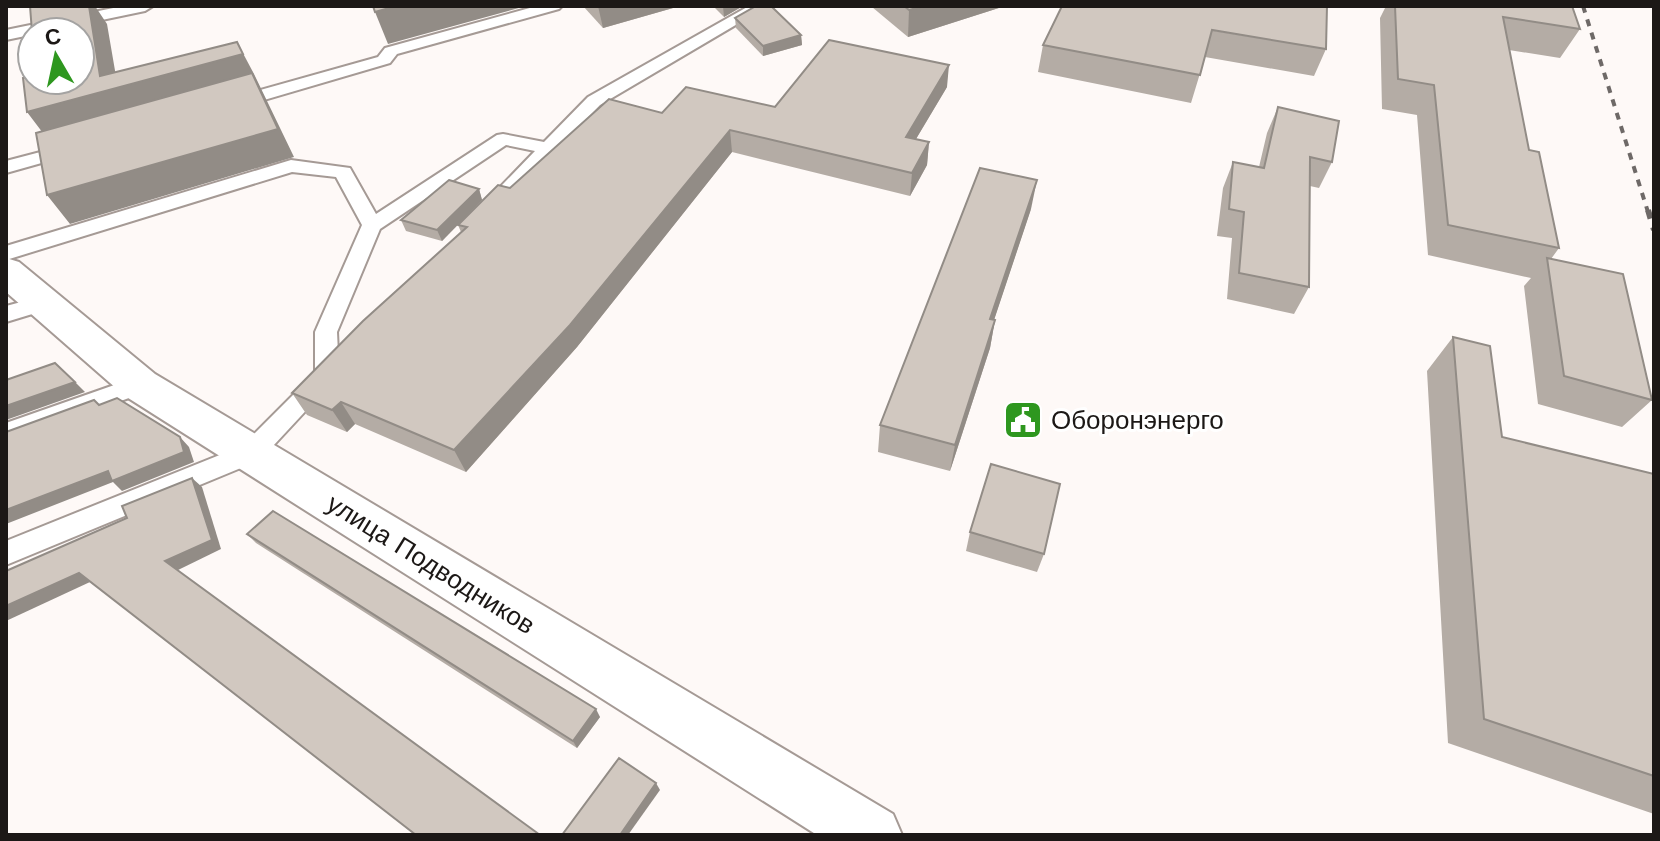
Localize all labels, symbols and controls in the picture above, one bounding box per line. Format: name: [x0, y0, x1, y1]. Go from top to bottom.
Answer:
north arrow: [16, 16, 96, 96]
text: С: [43, 23, 63, 50]
public building icon: Оборонэнерго: [1002, 399, 1044, 441]
place label: Оборонэнерго: [1051, 405, 1224, 435]
street label: улица Подводников: [321, 488, 541, 640]

